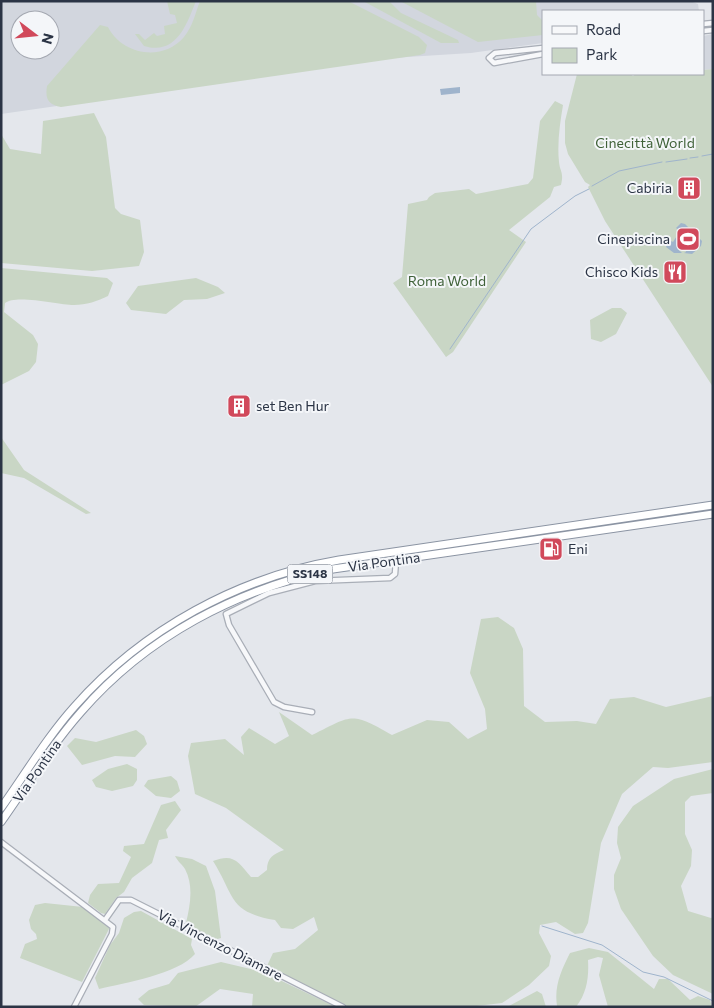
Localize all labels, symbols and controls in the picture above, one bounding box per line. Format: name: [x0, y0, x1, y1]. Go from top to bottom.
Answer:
north arrow: [10, 10, 60, 60]
legend: [542, 10, 704, 75]
text: Road: [586, 20, 621, 38]
text: N: [38, 31, 58, 46]
text: Park: [586, 45, 617, 63]
park label: Cinecittà World: [595, 134, 695, 151]
building icon: Cabiria: [676, 175, 702, 201]
place label: Cabiria: [627, 179, 672, 196]
sports icon: Cinepiscina: [675, 226, 701, 252]
place label: Cinepiscina: [597, 230, 670, 247]
restaurant icon: Chisco Kids: [662, 259, 688, 285]
place label: Chisco Kids: [585, 263, 658, 280]
park label: Roma World: [408, 272, 486, 289]
building icon: set Ben Hur: [226, 393, 252, 419]
place label: set Ben Hur: [256, 397, 330, 414]
fuel station icon: Eni: [538, 536, 564, 562]
place label: Eni: [568, 540, 588, 557]
street label: Via Pontina: [347, 548, 421, 575]
road number: SS148: [288, 564, 332, 584]
street label: Via Pontina: [9, 736, 64, 805]
street label: Via Vincenzo Diamare: [155, 906, 286, 984]

